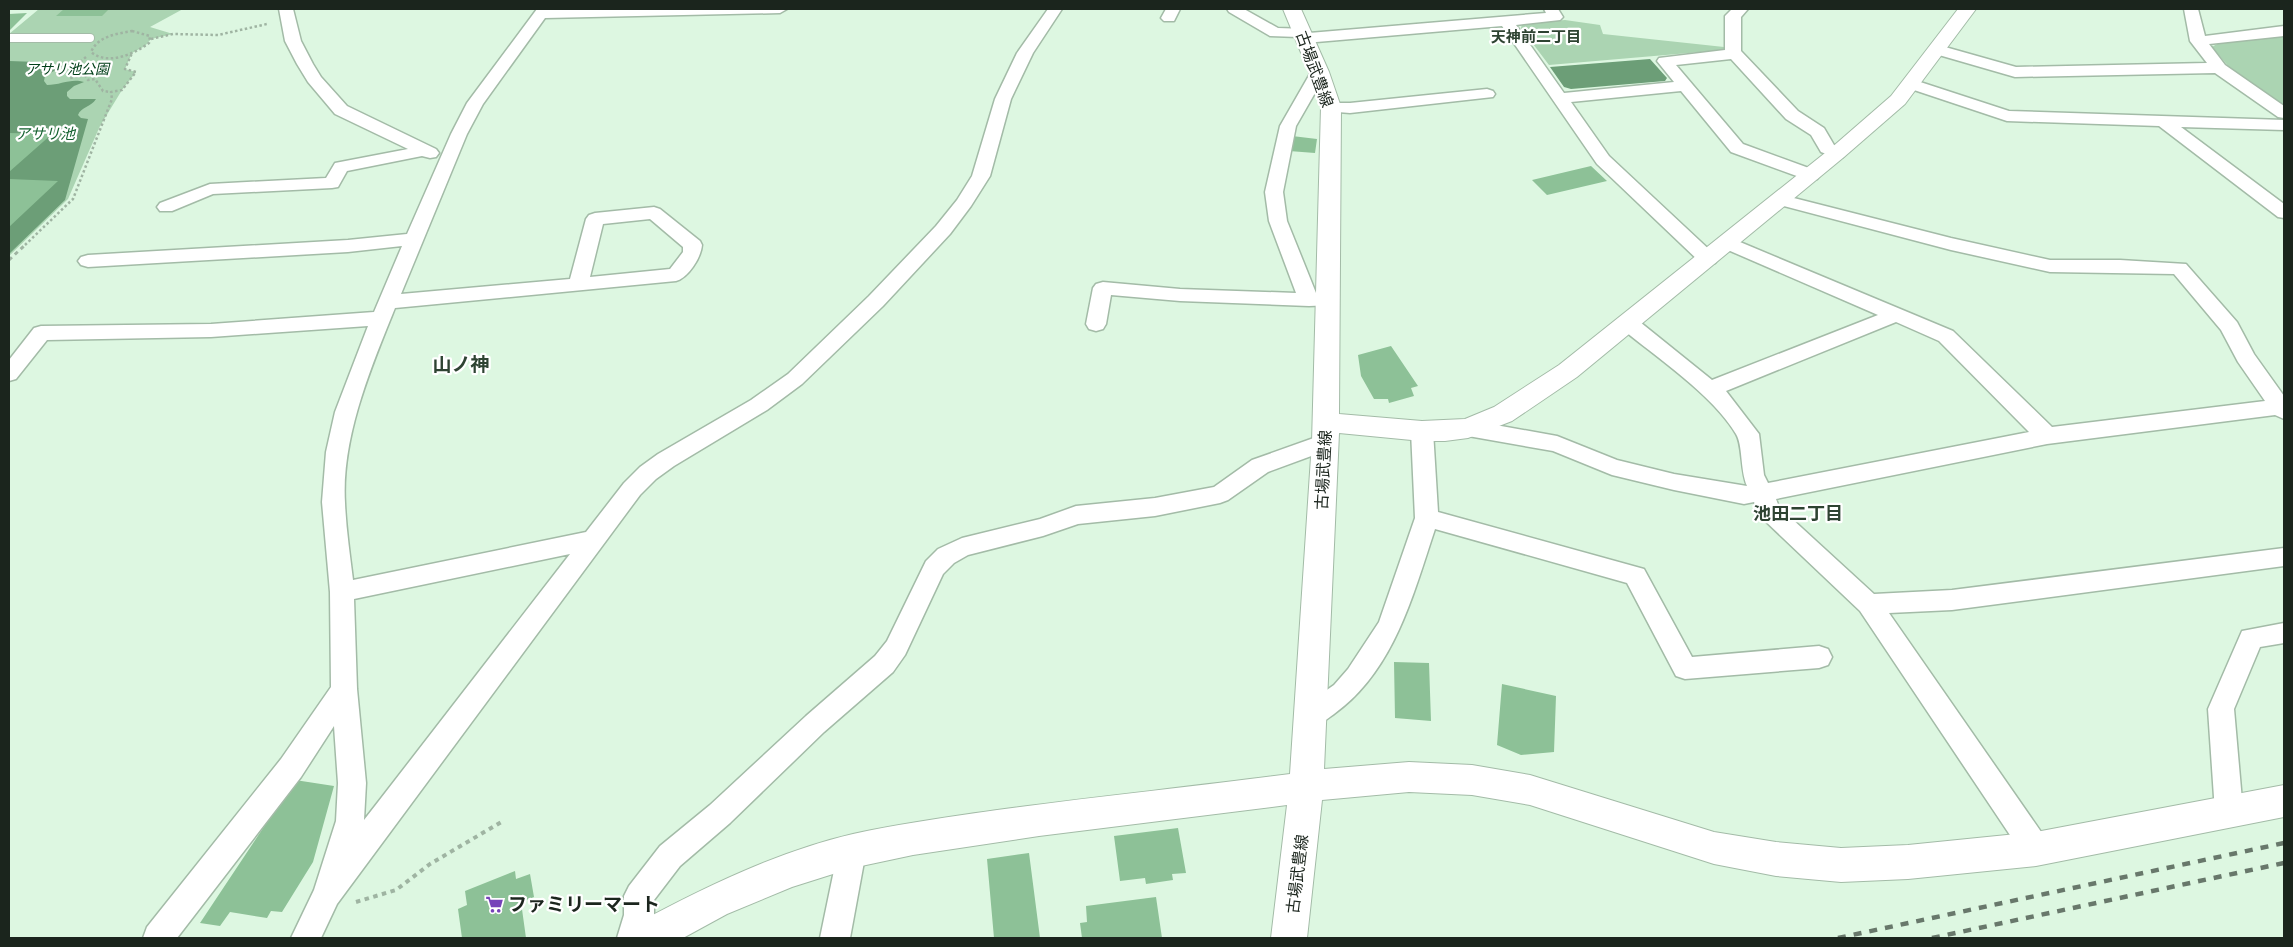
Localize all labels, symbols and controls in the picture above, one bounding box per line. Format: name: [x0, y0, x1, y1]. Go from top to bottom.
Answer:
district label: 天神前二丁目: [1491, 26, 1581, 46]
street label: 古場武豊線: [1291, 28, 1339, 110]
park label: アサリ池公園: [25, 59, 111, 78]
water label: アサリ池: [15, 123, 77, 143]
district label: 山ノ神: [432, 351, 490, 376]
street label: 古場武豊線: [1310, 429, 1336, 511]
district label: 池田二丁目: [1753, 501, 1843, 525]
street label: 古場武豊線: [1281, 833, 1313, 915]
place label: ファミリーマート: [508, 891, 660, 916]
supermarket icon: ファミリーマート: [484, 894, 504, 914]

